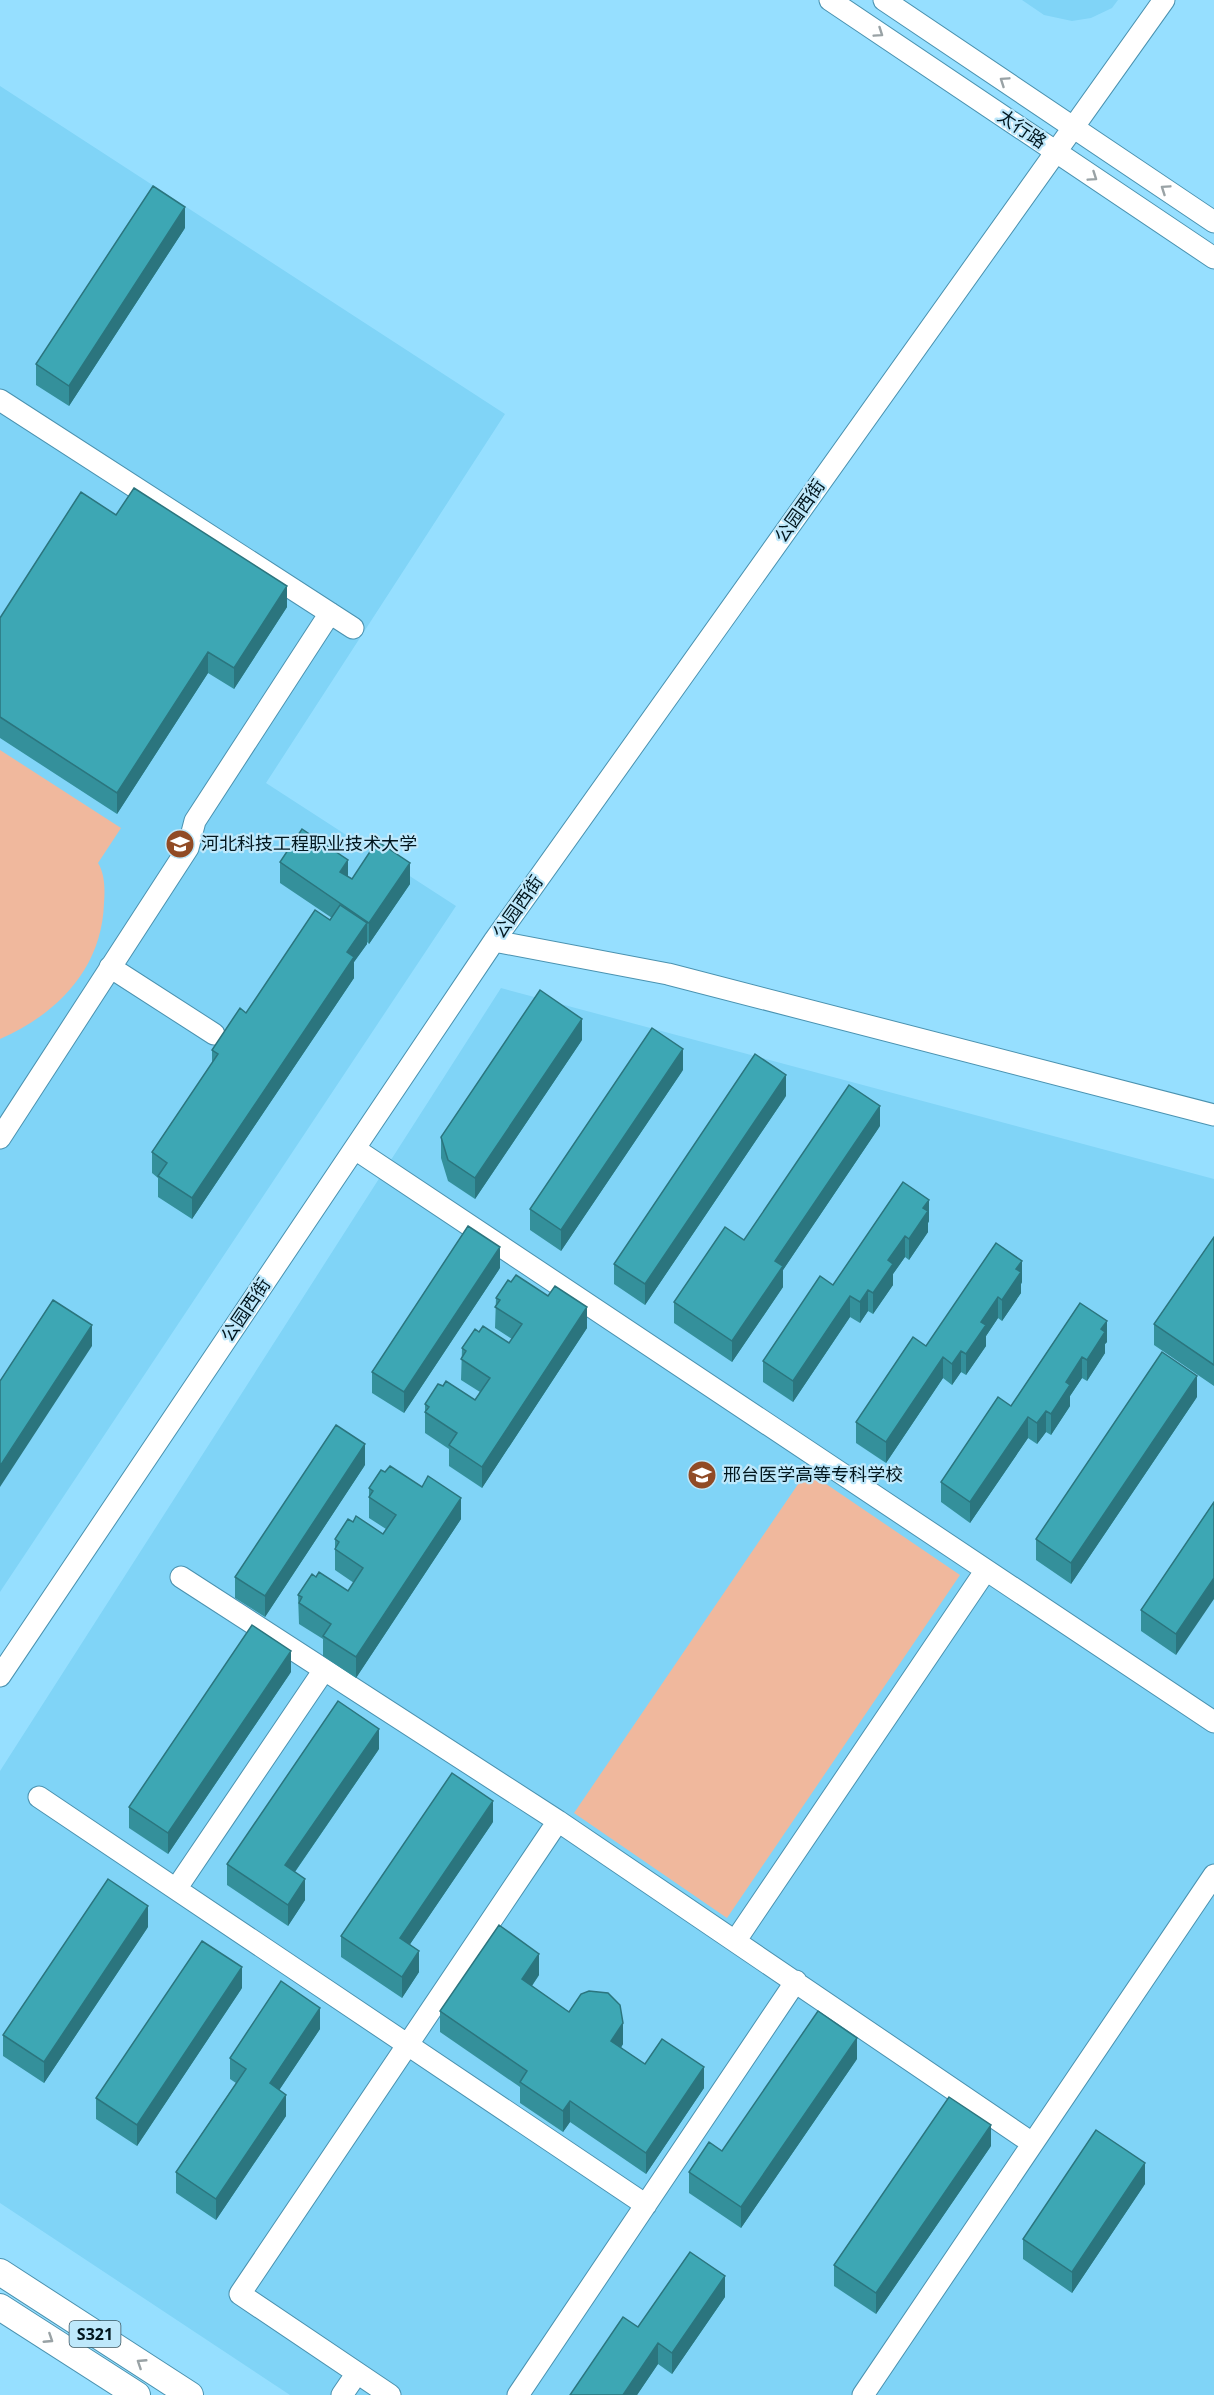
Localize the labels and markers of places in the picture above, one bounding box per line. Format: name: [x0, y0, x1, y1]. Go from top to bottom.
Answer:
school or university icon: 河北科技工程职业技术大学: [164, 828, 196, 860]
place label: 河北科技工程职业技术大学: [201, 831, 417, 855]
school or university icon: 邢台医学高等专科学校: [686, 1459, 718, 1491]
place label: 邢台医学高等专科学校: [723, 1462, 903, 1486]

